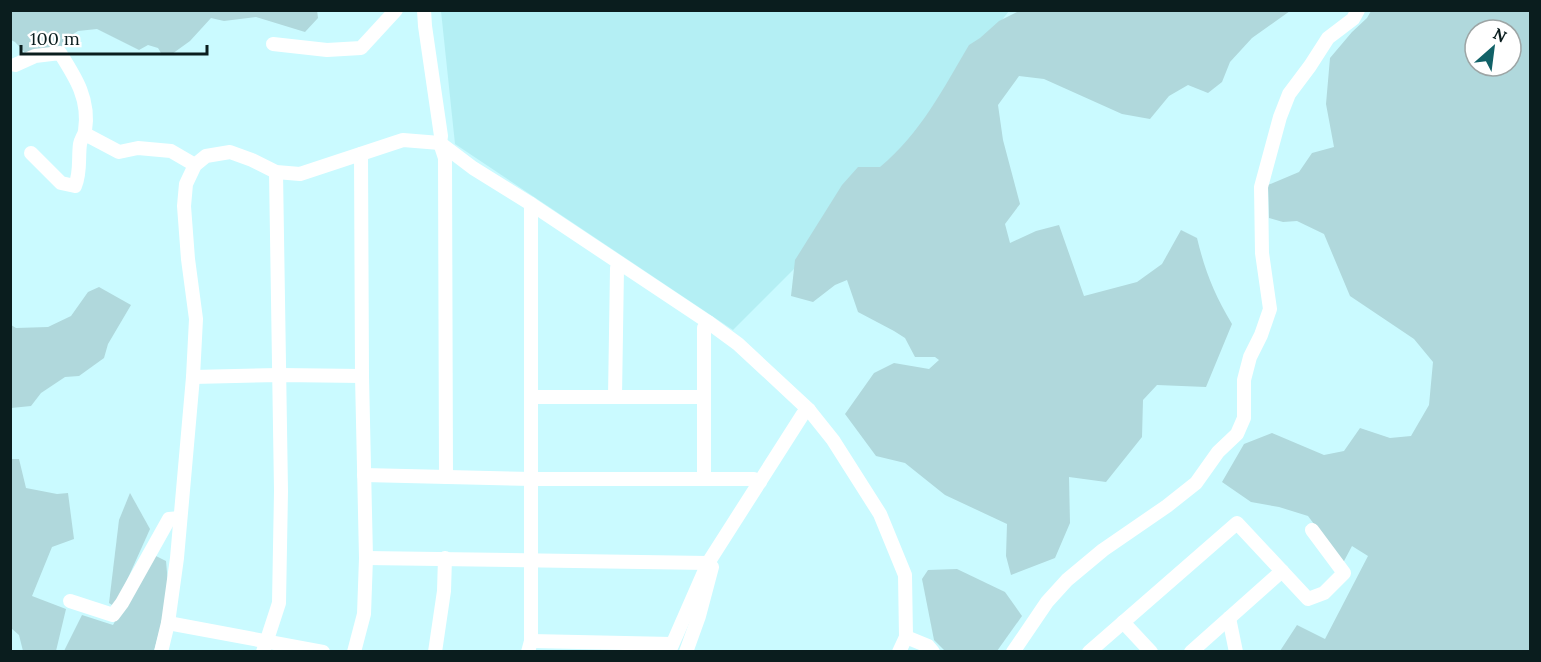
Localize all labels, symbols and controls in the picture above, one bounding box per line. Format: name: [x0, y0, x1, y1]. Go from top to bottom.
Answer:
scale bar: [21, 18, 207, 56]
north arrow: [1463, 18, 1523, 78]
text: N: [1490, 23, 1510, 46]
text: 100 m: [30, 27, 80, 50]

